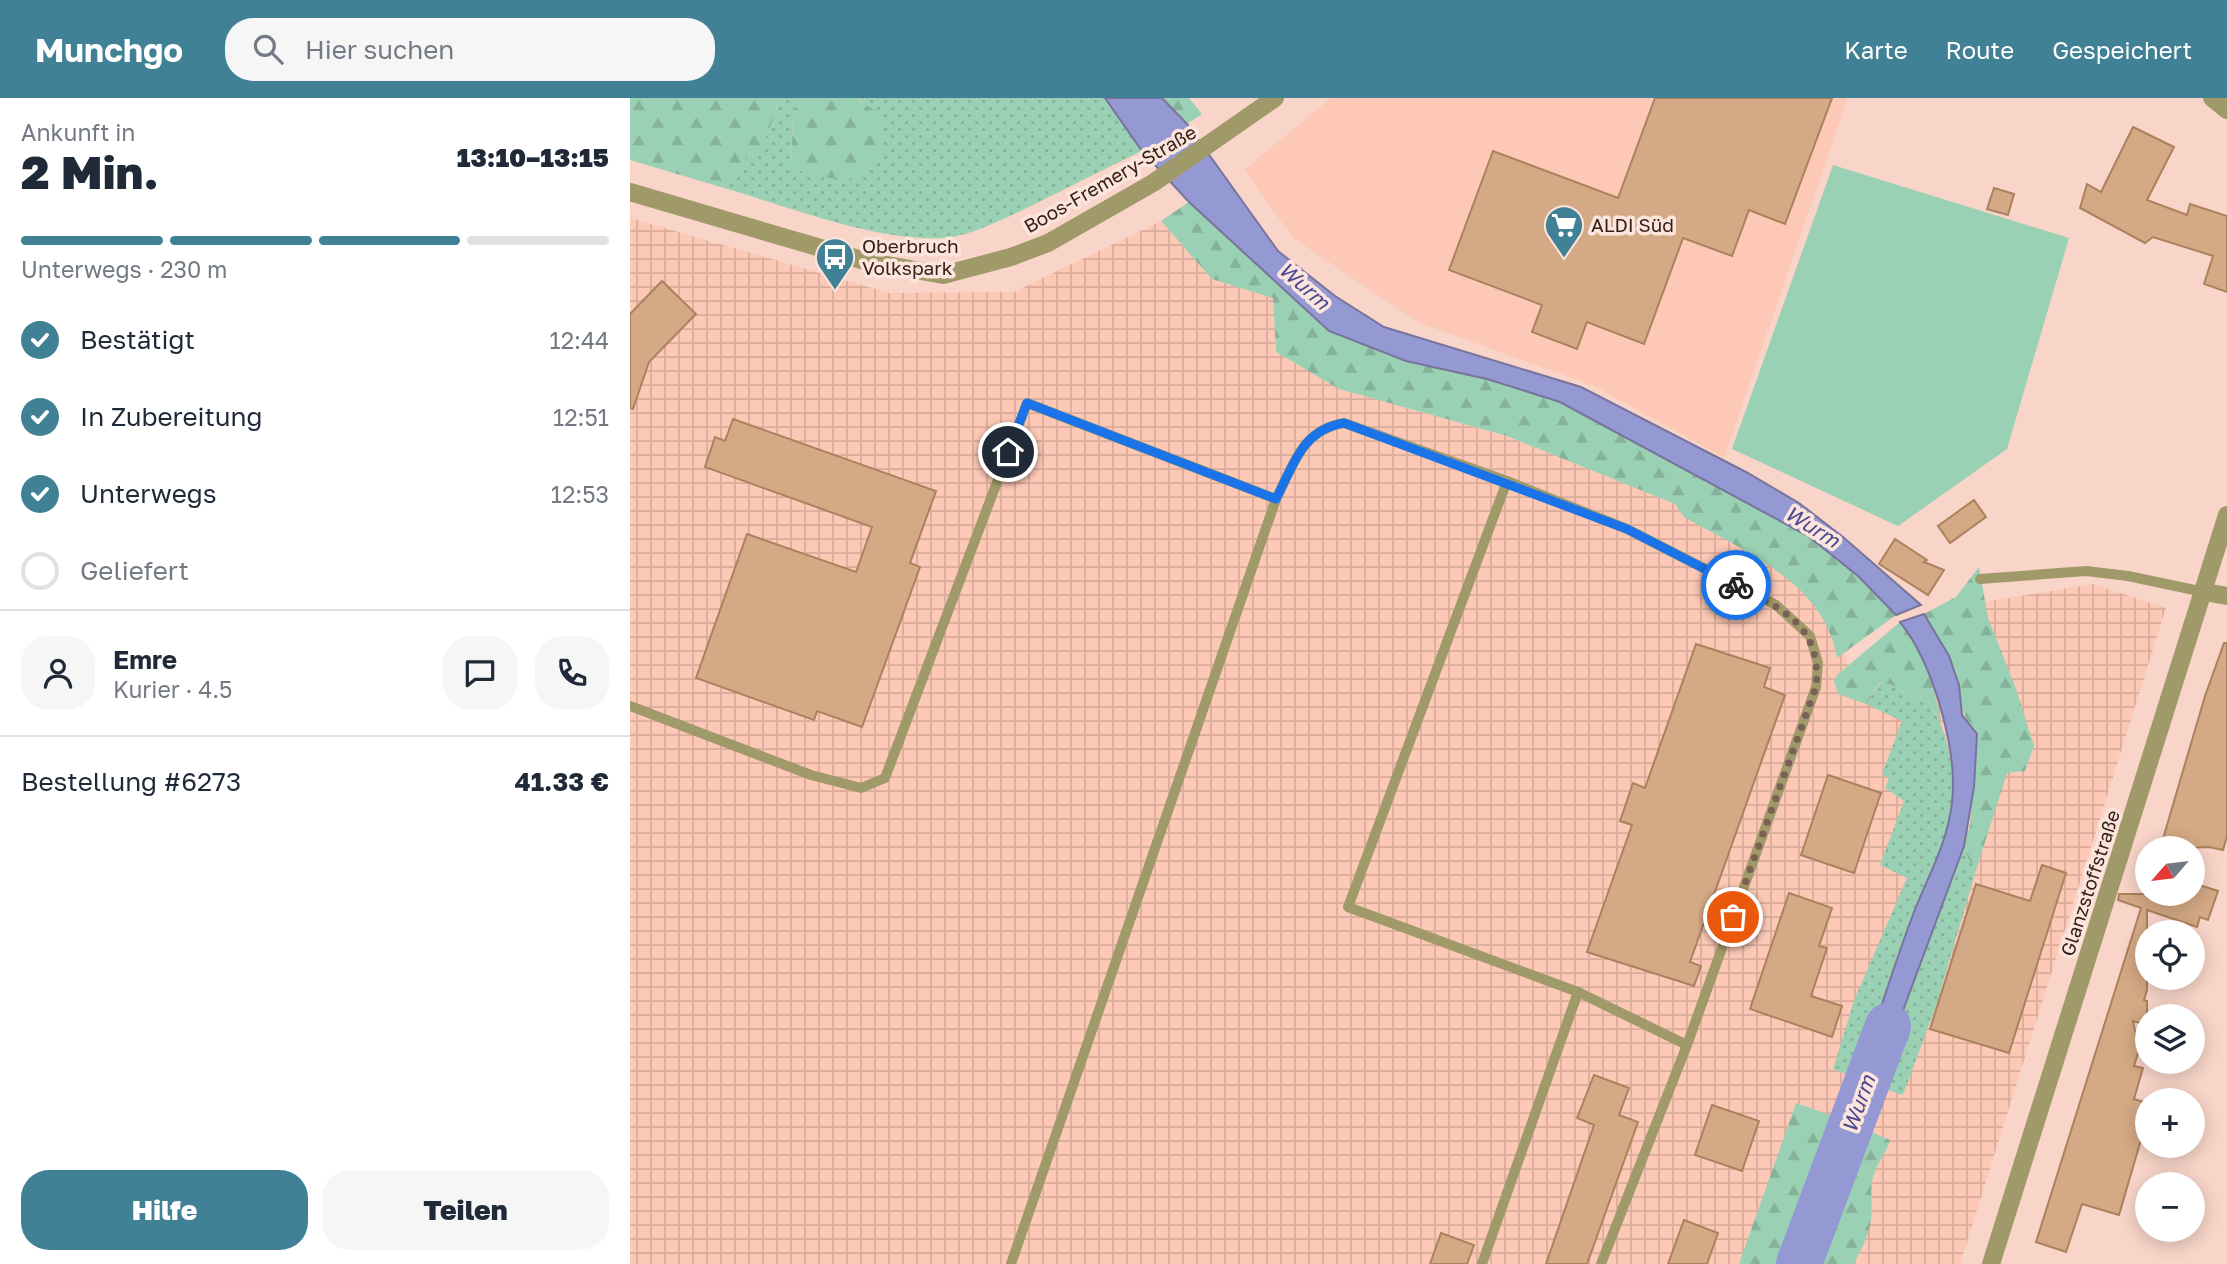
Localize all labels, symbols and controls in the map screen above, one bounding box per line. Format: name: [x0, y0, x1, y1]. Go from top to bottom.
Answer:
search box: [225, 18, 715, 81]
text: Munchgo: [35, 30, 183, 69]
icon: search: [249, 30, 287, 68]
text: Hier suchen: [305, 34, 454, 65]
text: Karte: [1844, 35, 1908, 64]
text: Route: [1946, 35, 2014, 64]
text: Gespeichert: [2052, 35, 2192, 64]
text: Ankunft in: [21, 118, 136, 146]
street label: Boos-Fremery-Straße: [1020, 120, 1200, 237]
text: 13:10–13:15: [457, 142, 609, 173]
text: 2 Min.: [21, 144, 159, 199]
supermarket icon: ALDI Süd: [1543, 204, 1585, 259]
place label: ALDI Süd: [1591, 213, 1674, 236]
place label: Oberbruch Volkspark: [862, 234, 959, 279]
bus stop icon: Oberbruch Volkspark: [814, 236, 856, 291]
text: Unterwegs · 230 m: [21, 255, 227, 283]
water label: Wurm: [1274, 256, 1336, 316]
icon: check: [21, 321, 59, 359]
text: Bestätigt: [80, 324, 195, 355]
text: 12:44: [550, 326, 609, 354]
icon: check: [21, 398, 59, 436]
text: In Zubereitung: [80, 401, 263, 432]
text: 12:51: [553, 403, 609, 431]
pin: [978, 422, 1038, 482]
icon: home: [989, 433, 1027, 471]
icon: check: [21, 475, 59, 513]
text: Unterwegs: [80, 478, 217, 509]
text: 12:53: [551, 480, 609, 508]
water label: Wurm: [1781, 499, 1846, 554]
courier: [1701, 550, 1771, 620]
text: Geliefert: [80, 555, 189, 586]
icon: bike: [1717, 566, 1755, 604]
button: person: [21, 636, 95, 710]
button: chat: [443, 636, 517, 710]
button: phone: [535, 636, 609, 710]
text: Emre: [113, 644, 177, 675]
text: Kurier · 4.5: [113, 675, 232, 703]
text: Bestellung #6273: [21, 766, 241, 797]
text: 41.33 €: [514, 766, 609, 797]
street label: Glanzstoffstraße: [2055, 807, 2124, 959]
north arrow: [2135, 836, 2205, 906]
map controls: [2135, 836, 2205, 1242]
pin: [1703, 887, 1763, 947]
icon: bag: [1714, 898, 1752, 936]
button: locate: [2135, 920, 2205, 990]
button: layers: [2135, 1004, 2205, 1074]
water label: Wurm: [1836, 1070, 1881, 1136]
button: +: [2135, 1088, 2205, 1158]
button: Hilfe: [21, 1170, 308, 1250]
button: Teilen: [322, 1170, 609, 1250]
button: −: [2135, 1172, 2205, 1242]

